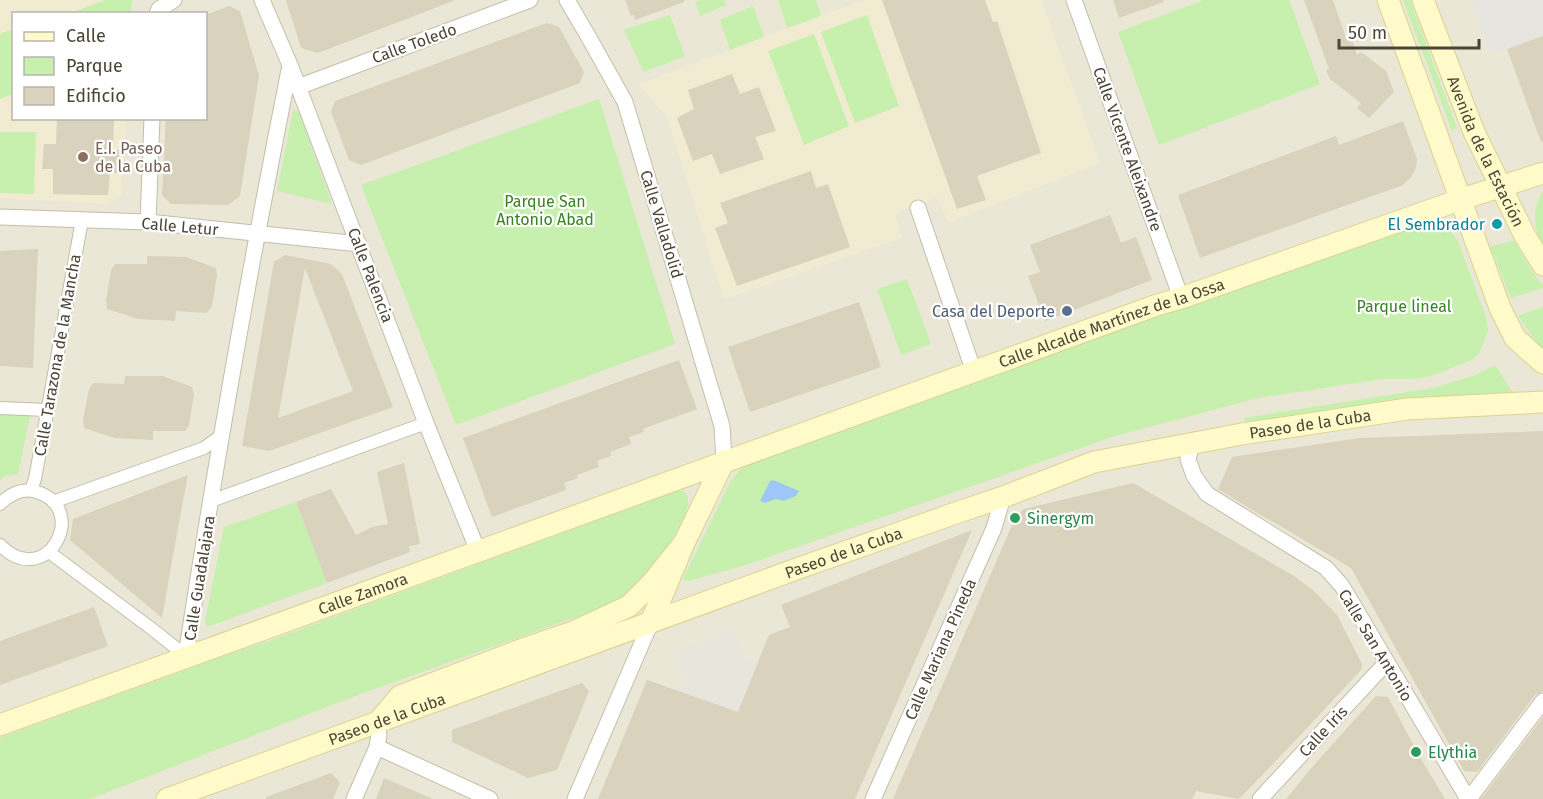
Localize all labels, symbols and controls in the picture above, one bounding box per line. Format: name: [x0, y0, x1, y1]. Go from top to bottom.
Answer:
legend: [12, 12, 207, 120]
scale bar: [1339, 12, 1478, 50]
street label: Calle Toledo: [369, 19, 459, 68]
text: 50 m: [1348, 22, 1387, 44]
text: Calle: [66, 25, 106, 47]
text: Parque: [66, 55, 123, 77]
street label: Calle Vicente Aleixandre: [1089, 64, 1166, 234]
street label: Avenida de la Estación: [1443, 73, 1528, 230]
text: Edificio: [66, 85, 126, 107]
place label: E.I. Paseo de la Cuba: [95, 139, 171, 176]
marker: E.I. Paseo de la Cuba: [76, 150, 90, 164]
street label: Calle Valladolid: [636, 168, 687, 281]
park label: Parque San Antonio Abad: [496, 192, 594, 229]
street label: Calle Letur: [141, 214, 220, 239]
place label: El Sembrador: [1388, 215, 1486, 234]
marker: El Sembrador: [1490, 217, 1504, 231]
street label: Calle Palencia: [344, 225, 397, 325]
street label: Calle Tarazona de la Mancha: [30, 253, 85, 458]
street label: Calle Alcalde Martínez de la Ossa: [996, 274, 1227, 372]
park label: Parque lineal: [1356, 297, 1452, 316]
place label: Casa del Deporte: [932, 302, 1055, 321]
marker: Casa del Deporte: [1060, 304, 1074, 318]
street label: Paseo de la Cuba: [1248, 406, 1373, 443]
place label: Sinergym: [1027, 509, 1094, 528]
marker: Sinergym: [1008, 511, 1022, 525]
street label: Calle Guadalajara: [180, 514, 219, 642]
street label: Paseo de la Cuba: [782, 524, 905, 582]
street label: Calle Zamora: [316, 569, 410, 619]
street label: Calle Mariana Pineda: [901, 576, 980, 723]
street label: Calle San Antonio: [1335, 586, 1416, 705]
street label: Paseo de la Cuba: [326, 689, 448, 749]
street label: Calle Iris: [1295, 702, 1352, 761]
place label: Elythia: [1428, 743, 1477, 762]
marker: Elythia: [1409, 745, 1423, 759]

